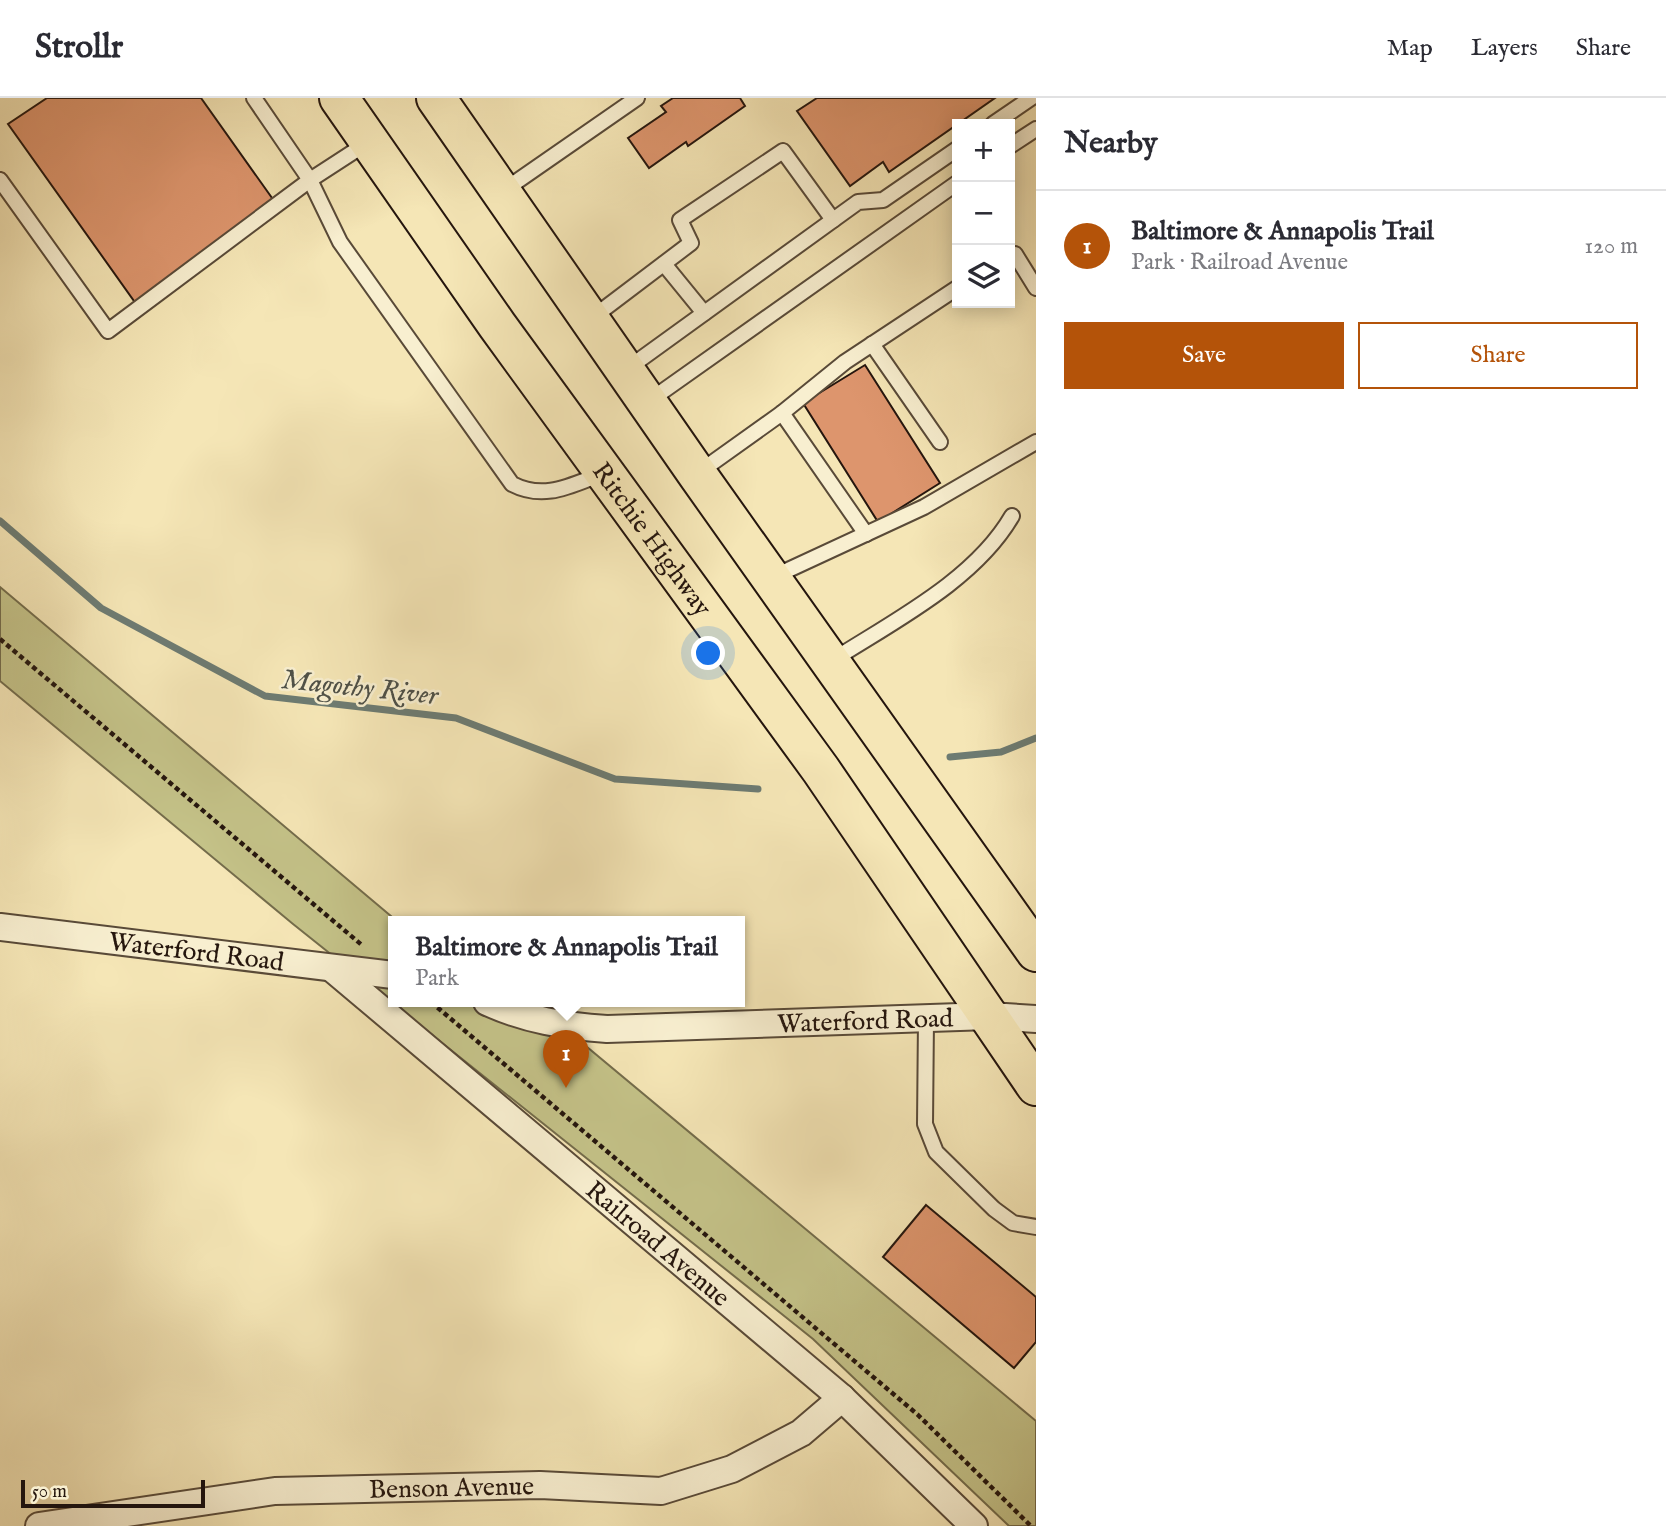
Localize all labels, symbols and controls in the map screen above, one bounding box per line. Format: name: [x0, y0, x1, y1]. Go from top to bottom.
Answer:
text: Strollr: [35, 27, 123, 69]
text: Map: [1387, 33, 1433, 64]
text: Layers: [1471, 33, 1538, 64]
text: Share: [1576, 33, 1631, 64]
map controls: [952, 119, 1015, 308]
button: +: [952, 119, 1015, 182]
text: Nearby: [1064, 125, 1157, 163]
button: −: [952, 182, 1015, 245]
text: Baltimore & Annapolis Trail: [1131, 215, 1434, 248]
text: 1: [1083, 232, 1091, 261]
text: 120 m: [1585, 232, 1638, 261]
button: layers: [952, 245, 1015, 308]
text: Park · Railroad Avenue: [1131, 248, 1348, 277]
button: Save: [1064, 322, 1344, 389]
button: Share: [1358, 322, 1638, 389]
street label: Ritchie Highway: [584, 456, 719, 623]
your location: [691, 636, 725, 670]
water label: Magothy River: [280, 663, 441, 714]
popup: [388, 916, 745, 1007]
street label: Waterford Road: [107, 925, 286, 980]
text: Baltimore & Annapolis Trail: [415, 931, 718, 964]
text: Park: [415, 964, 459, 993]
street label: Waterford Road: [777, 1002, 954, 1041]
pin: 1: [543, 1030, 589, 1088]
street label: Railroad Avenue: [578, 1174, 736, 1315]
street label: Benson Avenue: [368, 1470, 534, 1507]
scale bar: [21, 1477, 205, 1509]
text: 50 m: [32, 1480, 67, 1504]

